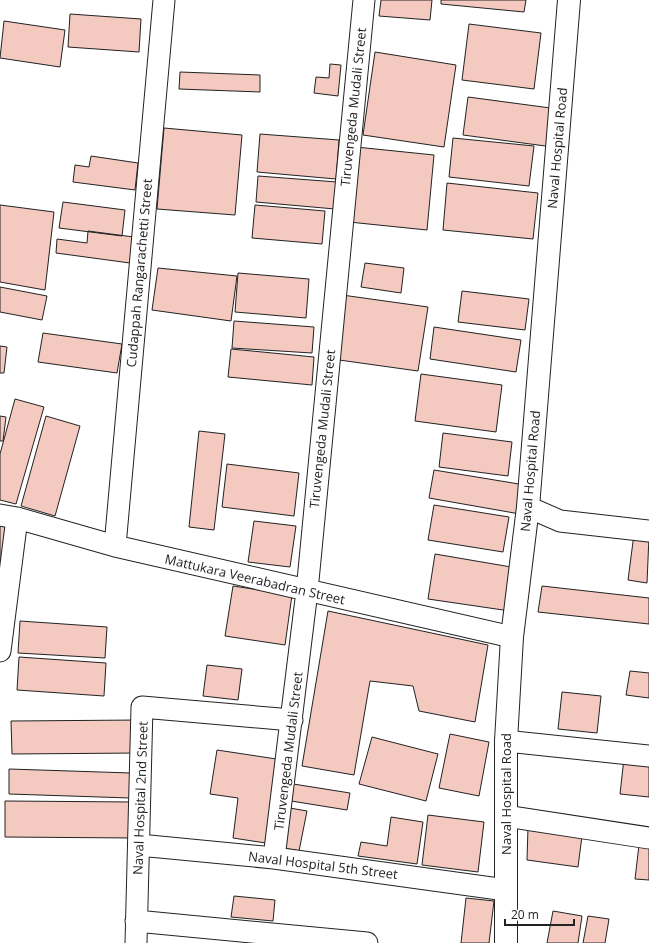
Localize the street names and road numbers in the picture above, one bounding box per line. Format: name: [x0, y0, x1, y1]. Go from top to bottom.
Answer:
street label: Tiruvengeda Mudali Street: [336, 26, 370, 187]
street label: Naval Hospital Road: [543, 87, 571, 209]
street label: Cudappah Rangarachetti Street: [122, 177, 156, 368]
street label: Tiruvengeda Mudali Street: [305, 348, 339, 509]
street label: Naval Hospital Road: [516, 410, 544, 532]
street label: Mattukara Veerabadran Street: [163, 549, 347, 609]
street label: Tiruvengeda Mudali Street: [269, 670, 307, 831]
street label: Naval Hospital 2nd Street: [128, 720, 152, 875]
street label: Naval Hospital Road: [497, 733, 515, 855]
street label: Naval Hospital 5th Street: [247, 847, 399, 883]

